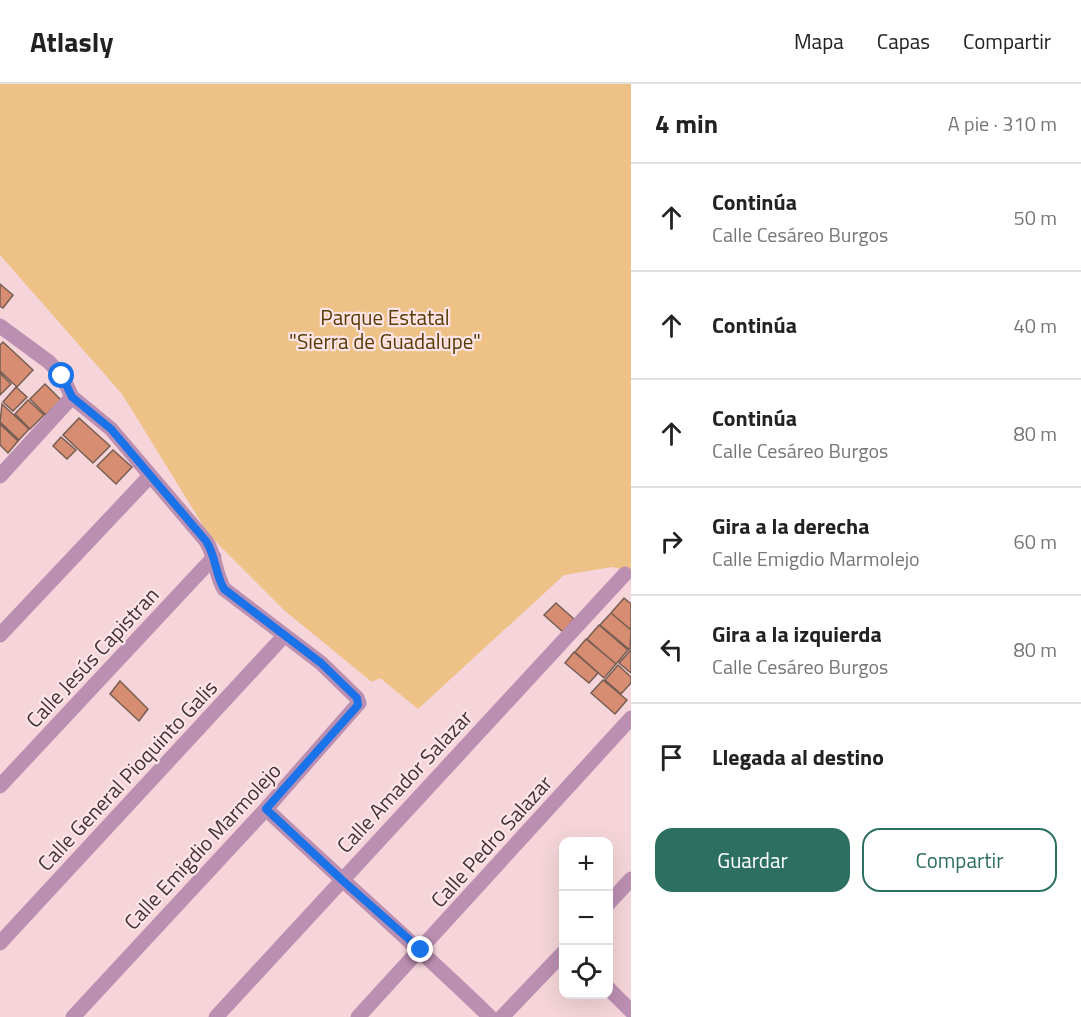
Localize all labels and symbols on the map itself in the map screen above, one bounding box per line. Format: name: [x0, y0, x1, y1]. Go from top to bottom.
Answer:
park label: Parque Estatal "Sierra de Guadalupe": [289, 301, 481, 357]
route start: [48, 362, 74, 388]
street label: Calle Jesús Capistran: [18, 579, 166, 735]
street label: Calle General Pioquinto Galis: [30, 672, 224, 878]
street label: Calle Amador Salazar: [329, 702, 479, 860]
street label: Calle Emigdio Marmolejo: [116, 755, 288, 937]
street label: Calle Pedro Salazar: [423, 768, 559, 914]
route end: [407, 936, 433, 962]

